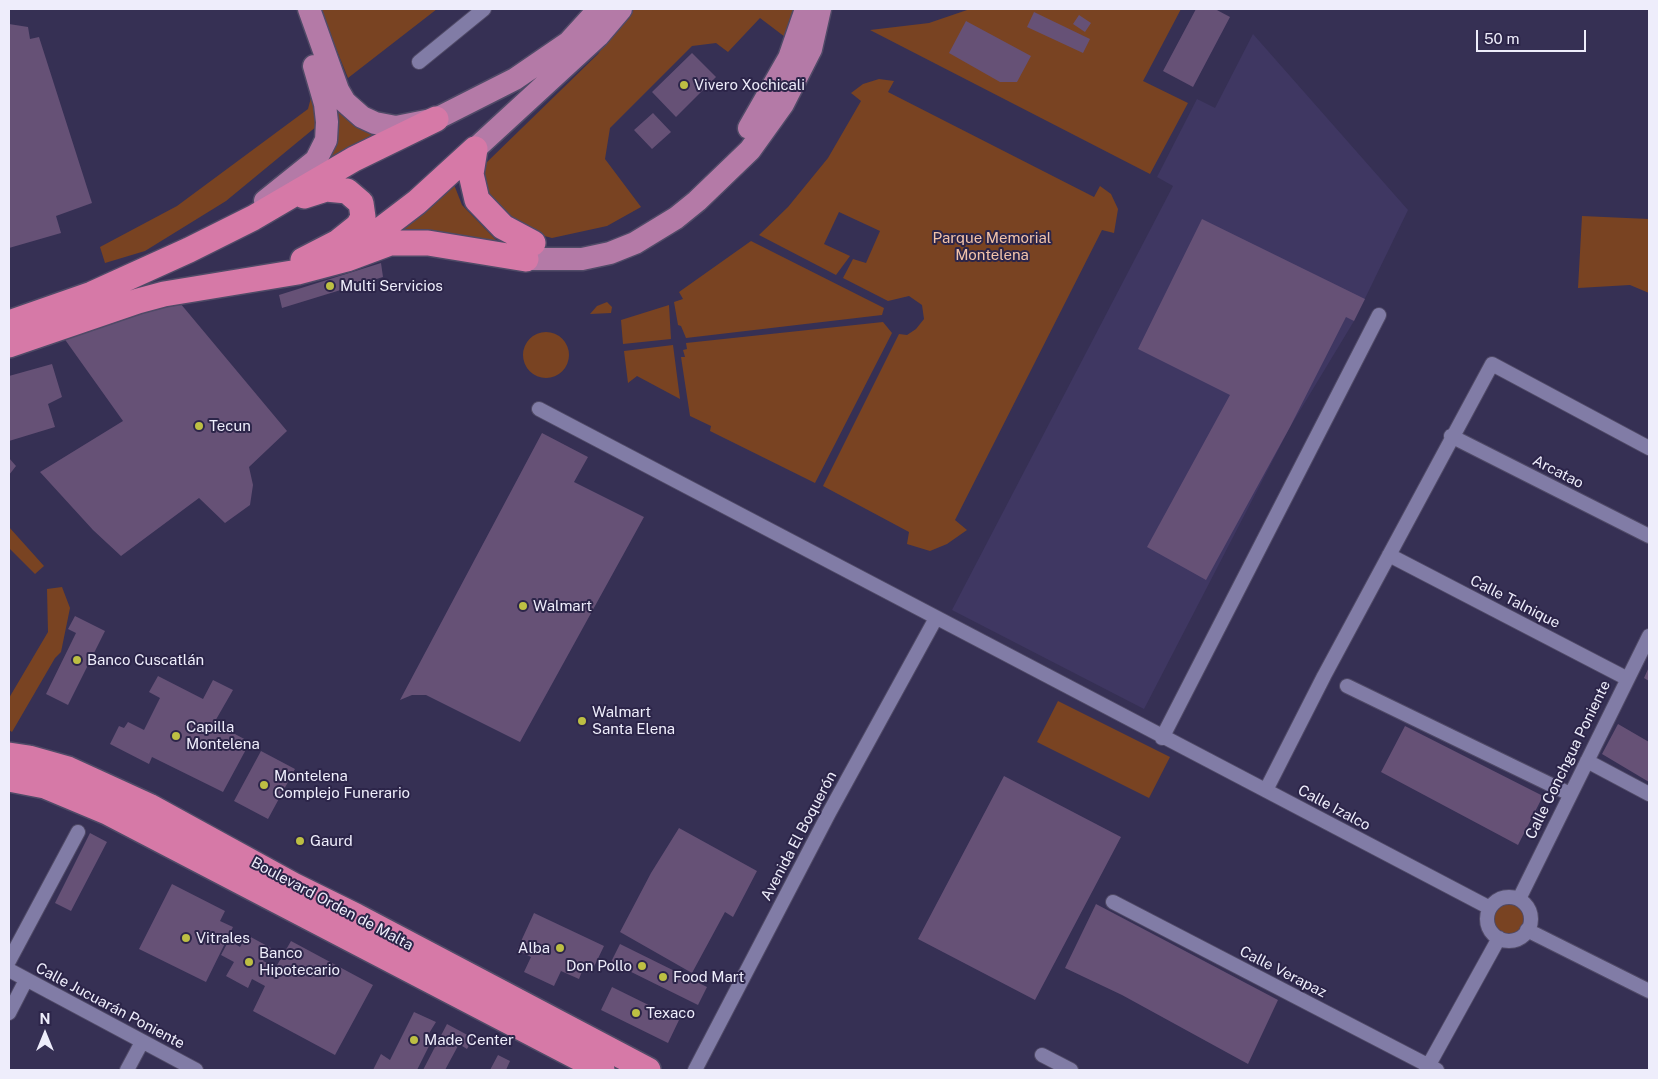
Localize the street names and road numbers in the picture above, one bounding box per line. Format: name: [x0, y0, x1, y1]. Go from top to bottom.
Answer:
street label: Arcatao: [1529, 452, 1587, 492]
street label: Calle Talnique: [1467, 572, 1563, 632]
street label: Calle Conchgua Poniente: [1522, 678, 1614, 842]
street label: Avenida El Boquerón: [757, 768, 841, 904]
street label: Calle Izalco: [1295, 781, 1373, 835]
street label: Boulevard Orden de Malta: [248, 854, 416, 954]
street label: Calle Verapaz: [1236, 942, 1330, 1002]
street label: Calle Jucuarán Poniente: [32, 959, 188, 1053]

